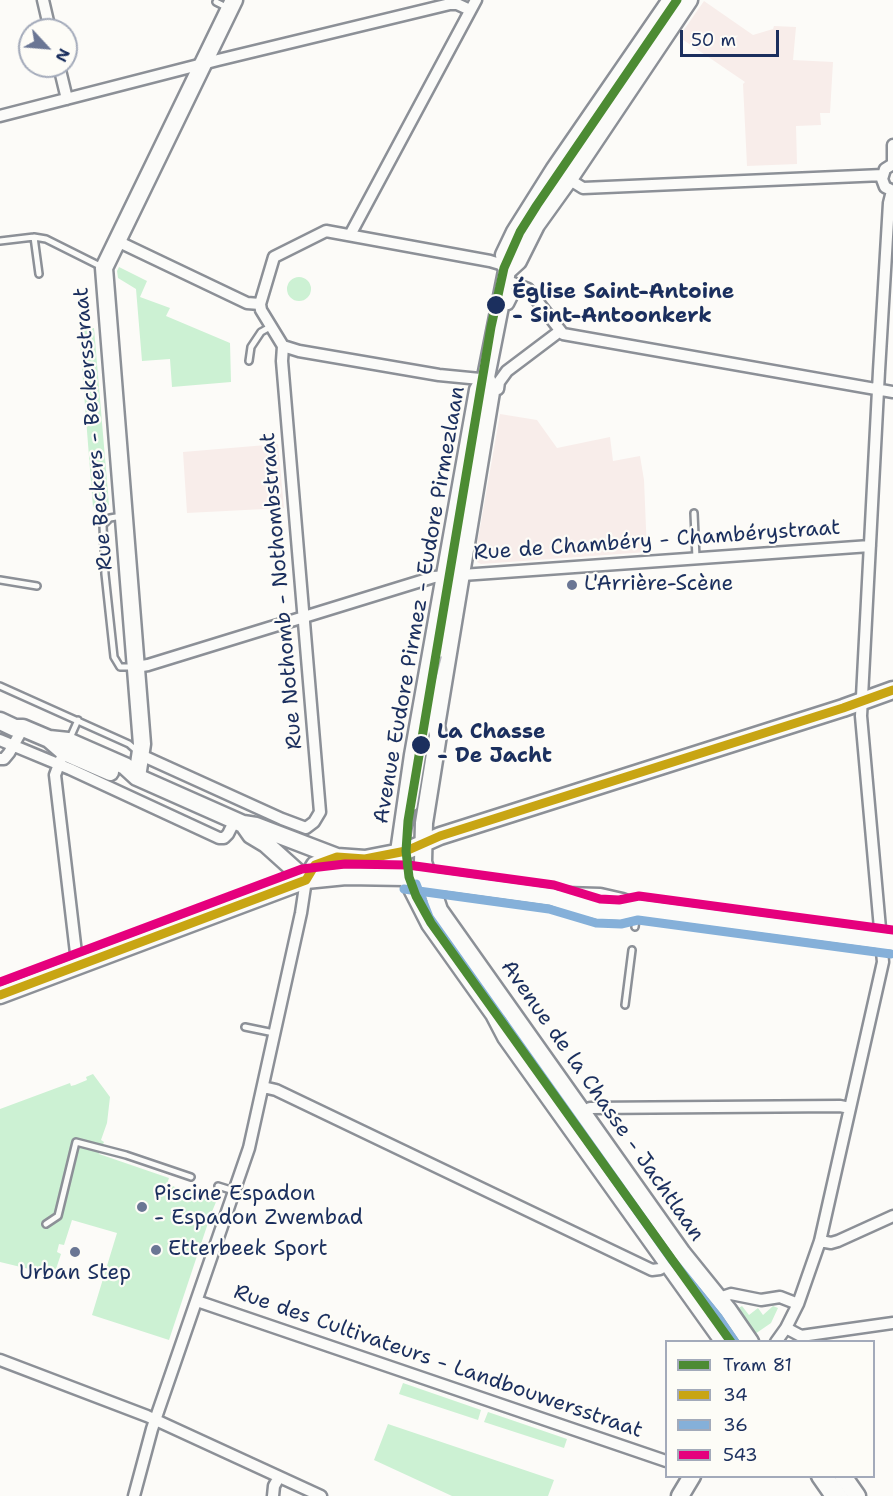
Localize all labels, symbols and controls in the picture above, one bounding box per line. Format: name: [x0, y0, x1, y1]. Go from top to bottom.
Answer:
north arrow: [18, 18, 78, 78]
scale bar: [683, 18, 782, 56]
text: 50 m: [691, 28, 736, 52]
text: N: [51, 45, 75, 66]
place label: Église Saint-Antoine - Sint-Antoonkerk: [512, 280, 734, 330]
street label: Rue Beckers - Beckersstraat: [69, 286, 119, 572]
marker: Église Saint-Antoine - Sint-Antoonkerk: [485, 294, 507, 316]
street label: Avenue Eudore Pirmez - Eudore Pirmezlaan: [369, 384, 471, 826]
street label: Rue Nothomb - Nothombstraat: [256, 432, 308, 750]
street label: Rue de Chambéry - Chambérystraat: [473, 516, 841, 566]
place label: L'Arrière-Scène: [584, 572, 733, 598]
marker: L'Arrière-Scène: [565, 578, 579, 592]
place label: La Chasse - De Jacht: [437, 720, 552, 770]
marker: La Chasse - De Jacht: [410, 734, 432, 756]
street label: Avenue de la Chasse - Jachtlaan: [495, 956, 709, 1246]
place label: Piscine Espadon - Espadon Zwembad: [154, 1182, 363, 1232]
marker: Piscine Espadon - Espadon Zwembad: [135, 1200, 149, 1214]
place label: Etterbeek Sport: [168, 1237, 328, 1263]
marker: Etterbeek Sport: [149, 1243, 163, 1257]
marker: Urban Step: [68, 1245, 82, 1259]
place label: Urban Step: [19, 1261, 131, 1287]
street label: Rue des Cultivateurs - Landbouwersstraat: [230, 1280, 646, 1444]
legend: [665, 1340, 875, 1478]
text: Tram 81: [723, 1353, 792, 1377]
text: 34: [723, 1383, 748, 1407]
text: 36: [723, 1413, 748, 1437]
text: 543: [723, 1443, 758, 1467]

